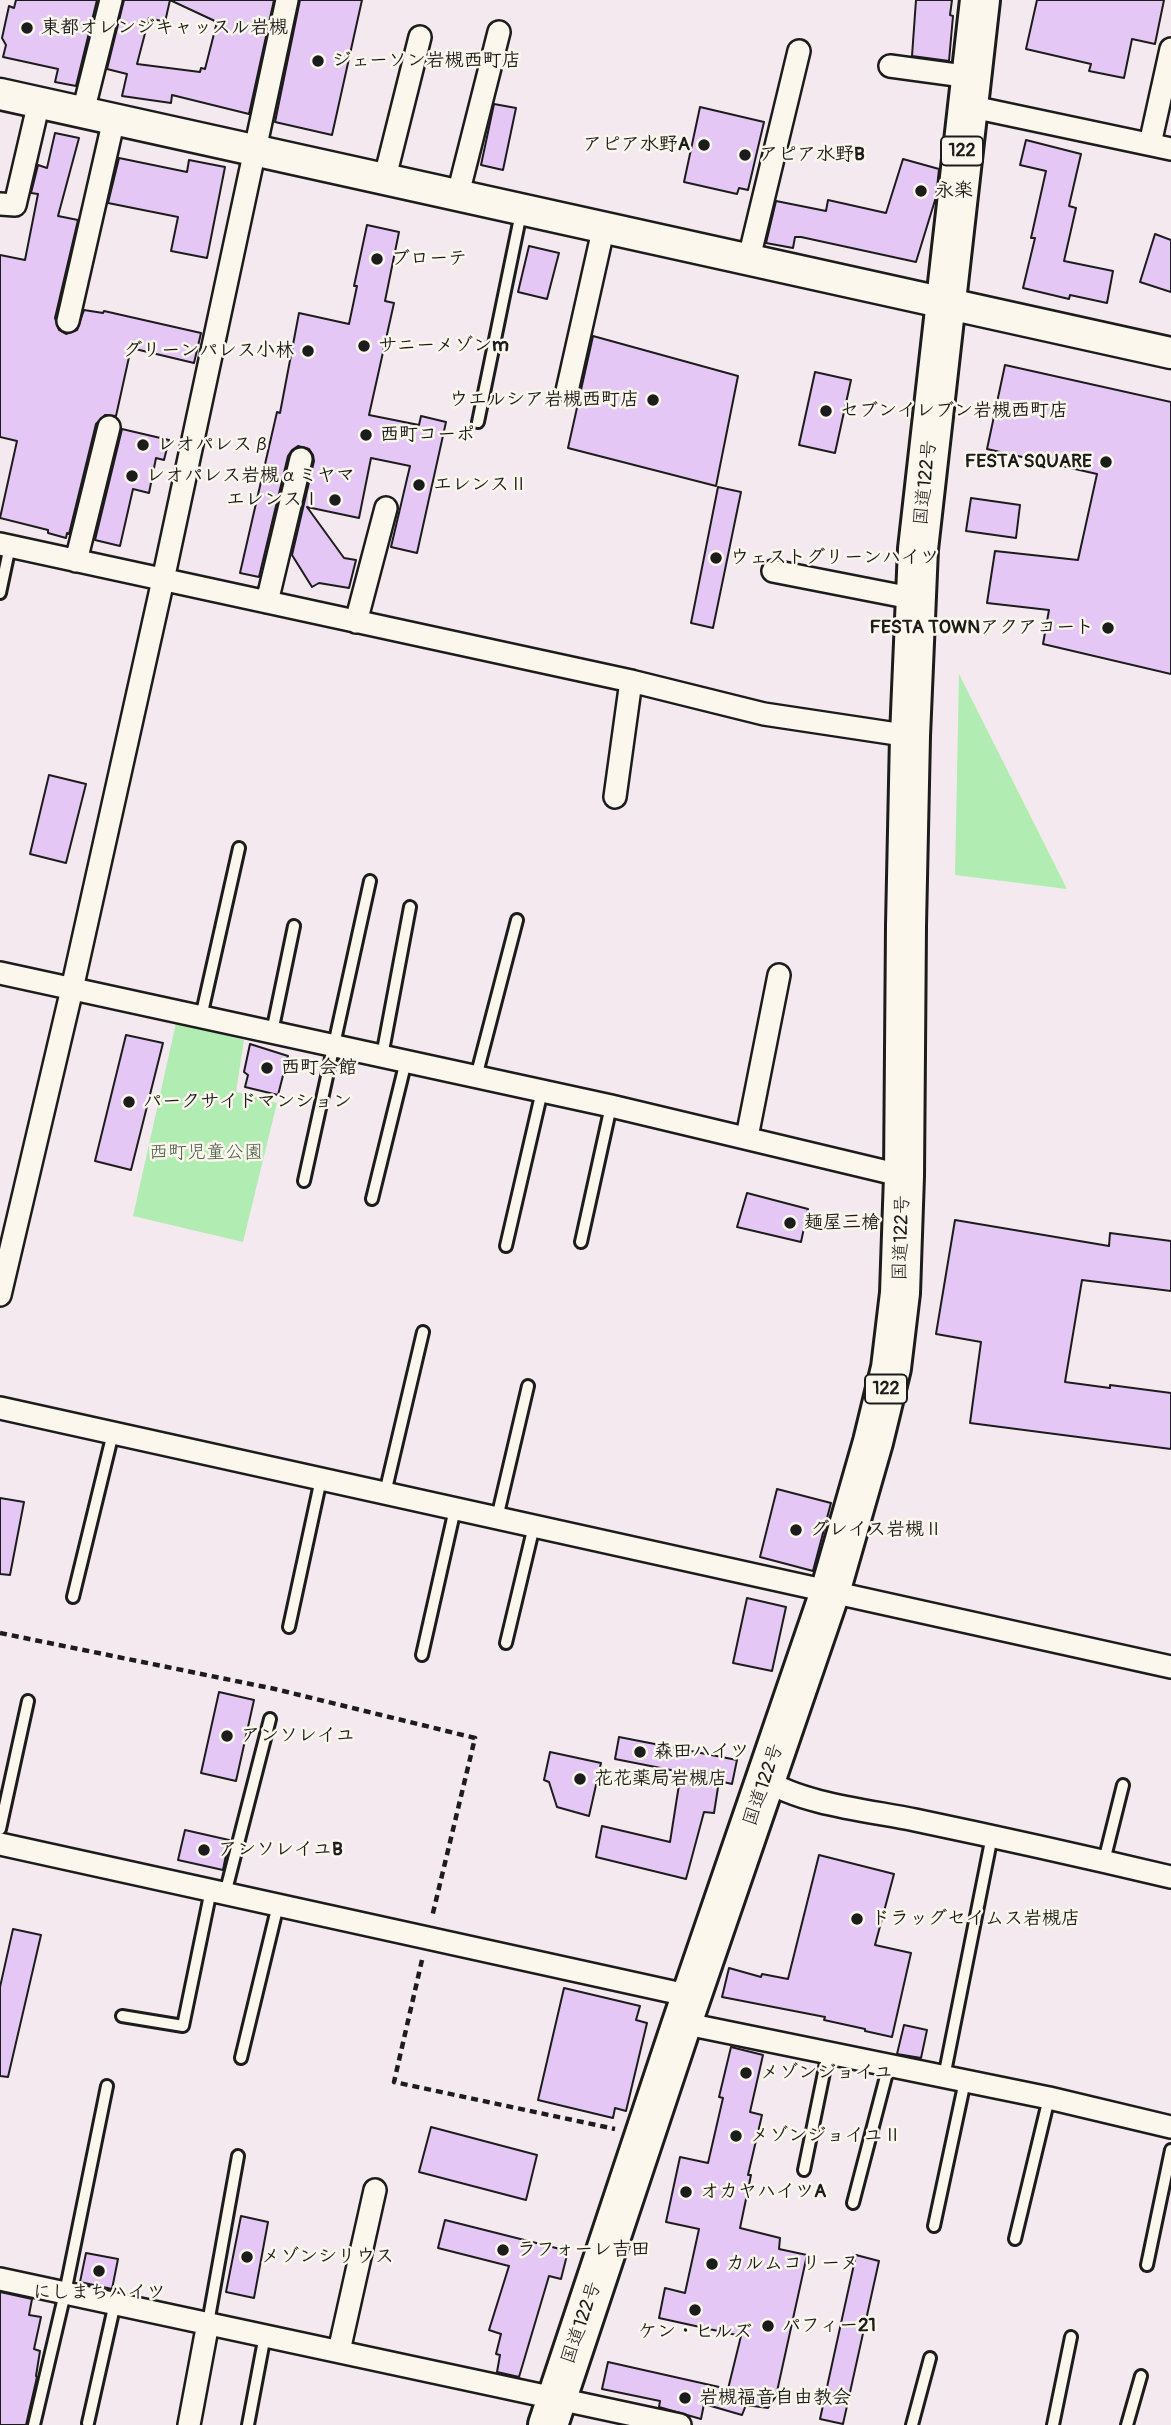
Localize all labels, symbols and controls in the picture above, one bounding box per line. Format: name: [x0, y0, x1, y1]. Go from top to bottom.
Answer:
place label: 東都オレンジキャッスル岩槻: [41, 17, 288, 39]
marker: 東都オレンジキャッスル岩槻: [19, 20, 35, 36]
place label: ジェーソン岩槻西町店: [332, 50, 521, 72]
marker: ジェーソン岩槻西町店: [310, 53, 326, 69]
place label: アピア水野A: [583, 134, 690, 156]
road number: 122: [941, 136, 983, 166]
marker: アピア水野A: [696, 137, 712, 153]
place label: アピア水野B: [759, 144, 865, 166]
marker: アピア水野B: [737, 147, 753, 163]
place label: 永楽: [935, 180, 973, 202]
marker: 永楽: [913, 183, 929, 199]
place label: ブローテ: [391, 248, 467, 270]
marker: ブローテ: [369, 251, 385, 267]
place label: サニーメゾンm: [378, 335, 509, 357]
marker: サニーメゾンm: [356, 338, 372, 354]
place label: グリーンパレス小林: [123, 340, 294, 362]
marker: グリーンパレス小林: [300, 343, 316, 359]
place label: ウエルシア岩槻西町店: [449, 389, 639, 411]
marker: ウエルシア岩槻西町店: [645, 392, 661, 408]
place label: セブンイレブン岩槻西町店: [840, 400, 1068, 422]
marker: セブンイレブン岩槻西町店: [818, 403, 834, 419]
place label: 西町コーポ: [380, 424, 475, 446]
marker: 西町コーポ: [358, 427, 374, 443]
place label: レオパレスβ: [157, 434, 271, 456]
marker: レオパレスβ: [135, 437, 151, 453]
street label: 国道122号: [910, 439, 942, 527]
place label: FESTA SQUARE: [965, 451, 1092, 473]
marker: FESTA SQUARE: [1098, 454, 1114, 470]
place label: レオパレス岩槻αミヤマ: [146, 465, 355, 487]
marker: レオパレス岩槻αミヤマ: [124, 468, 140, 484]
place label: エレンスⅡ: [433, 474, 528, 496]
marker: エレンスⅡ: [411, 477, 427, 493]
place label: エレンスⅠ: [226, 489, 321, 511]
marker: エレンスⅠ: [327, 492, 343, 508]
place label: ウェストグリーンハイツ: [730, 547, 939, 569]
marker: ウェストグリーンハイツ: [708, 550, 724, 566]
place label: FESTA TOWNアクアコート: [869, 617, 1094, 639]
marker: FESTA TOWNアクアコート: [1100, 620, 1116, 636]
place label: 西町会館: [281, 1057, 357, 1079]
marker: 西町会館: [259, 1060, 275, 1076]
place label: パークサイドマンション: [143, 1091, 352, 1113]
marker: パークサイドマンション: [121, 1094, 137, 1110]
park label: 西町児童公園: [149, 1142, 263, 1164]
street label: 国道122号: [889, 1195, 915, 1281]
place label: 麺屋三槍: [804, 1212, 880, 1234]
marker: 麺屋三槍: [782, 1215, 798, 1231]
road number: 122: [865, 1374, 907, 1404]
place label: グレイス岩槻Ⅱ: [810, 1519, 943, 1541]
marker: グレイス岩槻Ⅱ: [788, 1522, 804, 1538]
place label: アンソレイユ: [241, 1725, 355, 1747]
marker: アンソレイユ: [219, 1728, 235, 1744]
place label: 森田ハイツ: [654, 1741, 749, 1763]
street label: 国道122号: [739, 1741, 789, 1829]
marker: 森田ハイツ: [632, 1744, 648, 1760]
place label: 花花薬局岩槻店: [594, 1768, 727, 1790]
marker: 花花薬局岩槻店: [572, 1771, 588, 1787]
place label: アンソレイユB: [218, 1839, 343, 1861]
marker: アンソレイユB: [196, 1842, 212, 1858]
place label: ドラッグセイムス岩槻店: [871, 1908, 1080, 1930]
marker: ドラッグセイムス岩槻店: [849, 1911, 865, 1927]
place label: メゾンジョイユ: [760, 2062, 893, 2084]
marker: メゾンジョイユ: [738, 2065, 754, 2081]
place label: メゾンジョイユⅡ: [750, 2125, 902, 2147]
marker: メゾンジョイユⅡ: [728, 2128, 744, 2144]
place label: オカヤハイツA: [700, 2181, 826, 2203]
marker: オカヤハイツA: [678, 2184, 694, 2200]
place label: ラフォーレ吉田: [517, 2239, 650, 2261]
marker: ラフォーレ吉田: [495, 2242, 511, 2258]
place label: メゾンシリウス: [261, 2246, 394, 2268]
marker: メゾンシリウス: [239, 2249, 255, 2265]
place label: カルムコリーヌ: [726, 2253, 859, 2275]
marker: カルムコリーヌ: [704, 2256, 720, 2272]
marker: にしまちハイツ: [91, 2263, 107, 2279]
street label: 国道122号: [557, 2279, 607, 2367]
place label: にしまちハイツ: [33, 2282, 165, 2304]
marker: ケン・ヒルズ: [687, 2302, 703, 2318]
place label: パフィー21: [782, 2315, 876, 2337]
marker: パフィー21: [760, 2318, 776, 2334]
place label: ケン・ヒルズ: [638, 2321, 752, 2343]
place label: 岩槻福音自由教会: [699, 2387, 851, 2409]
marker: 岩槻福音自由教会: [677, 2390, 693, 2406]

